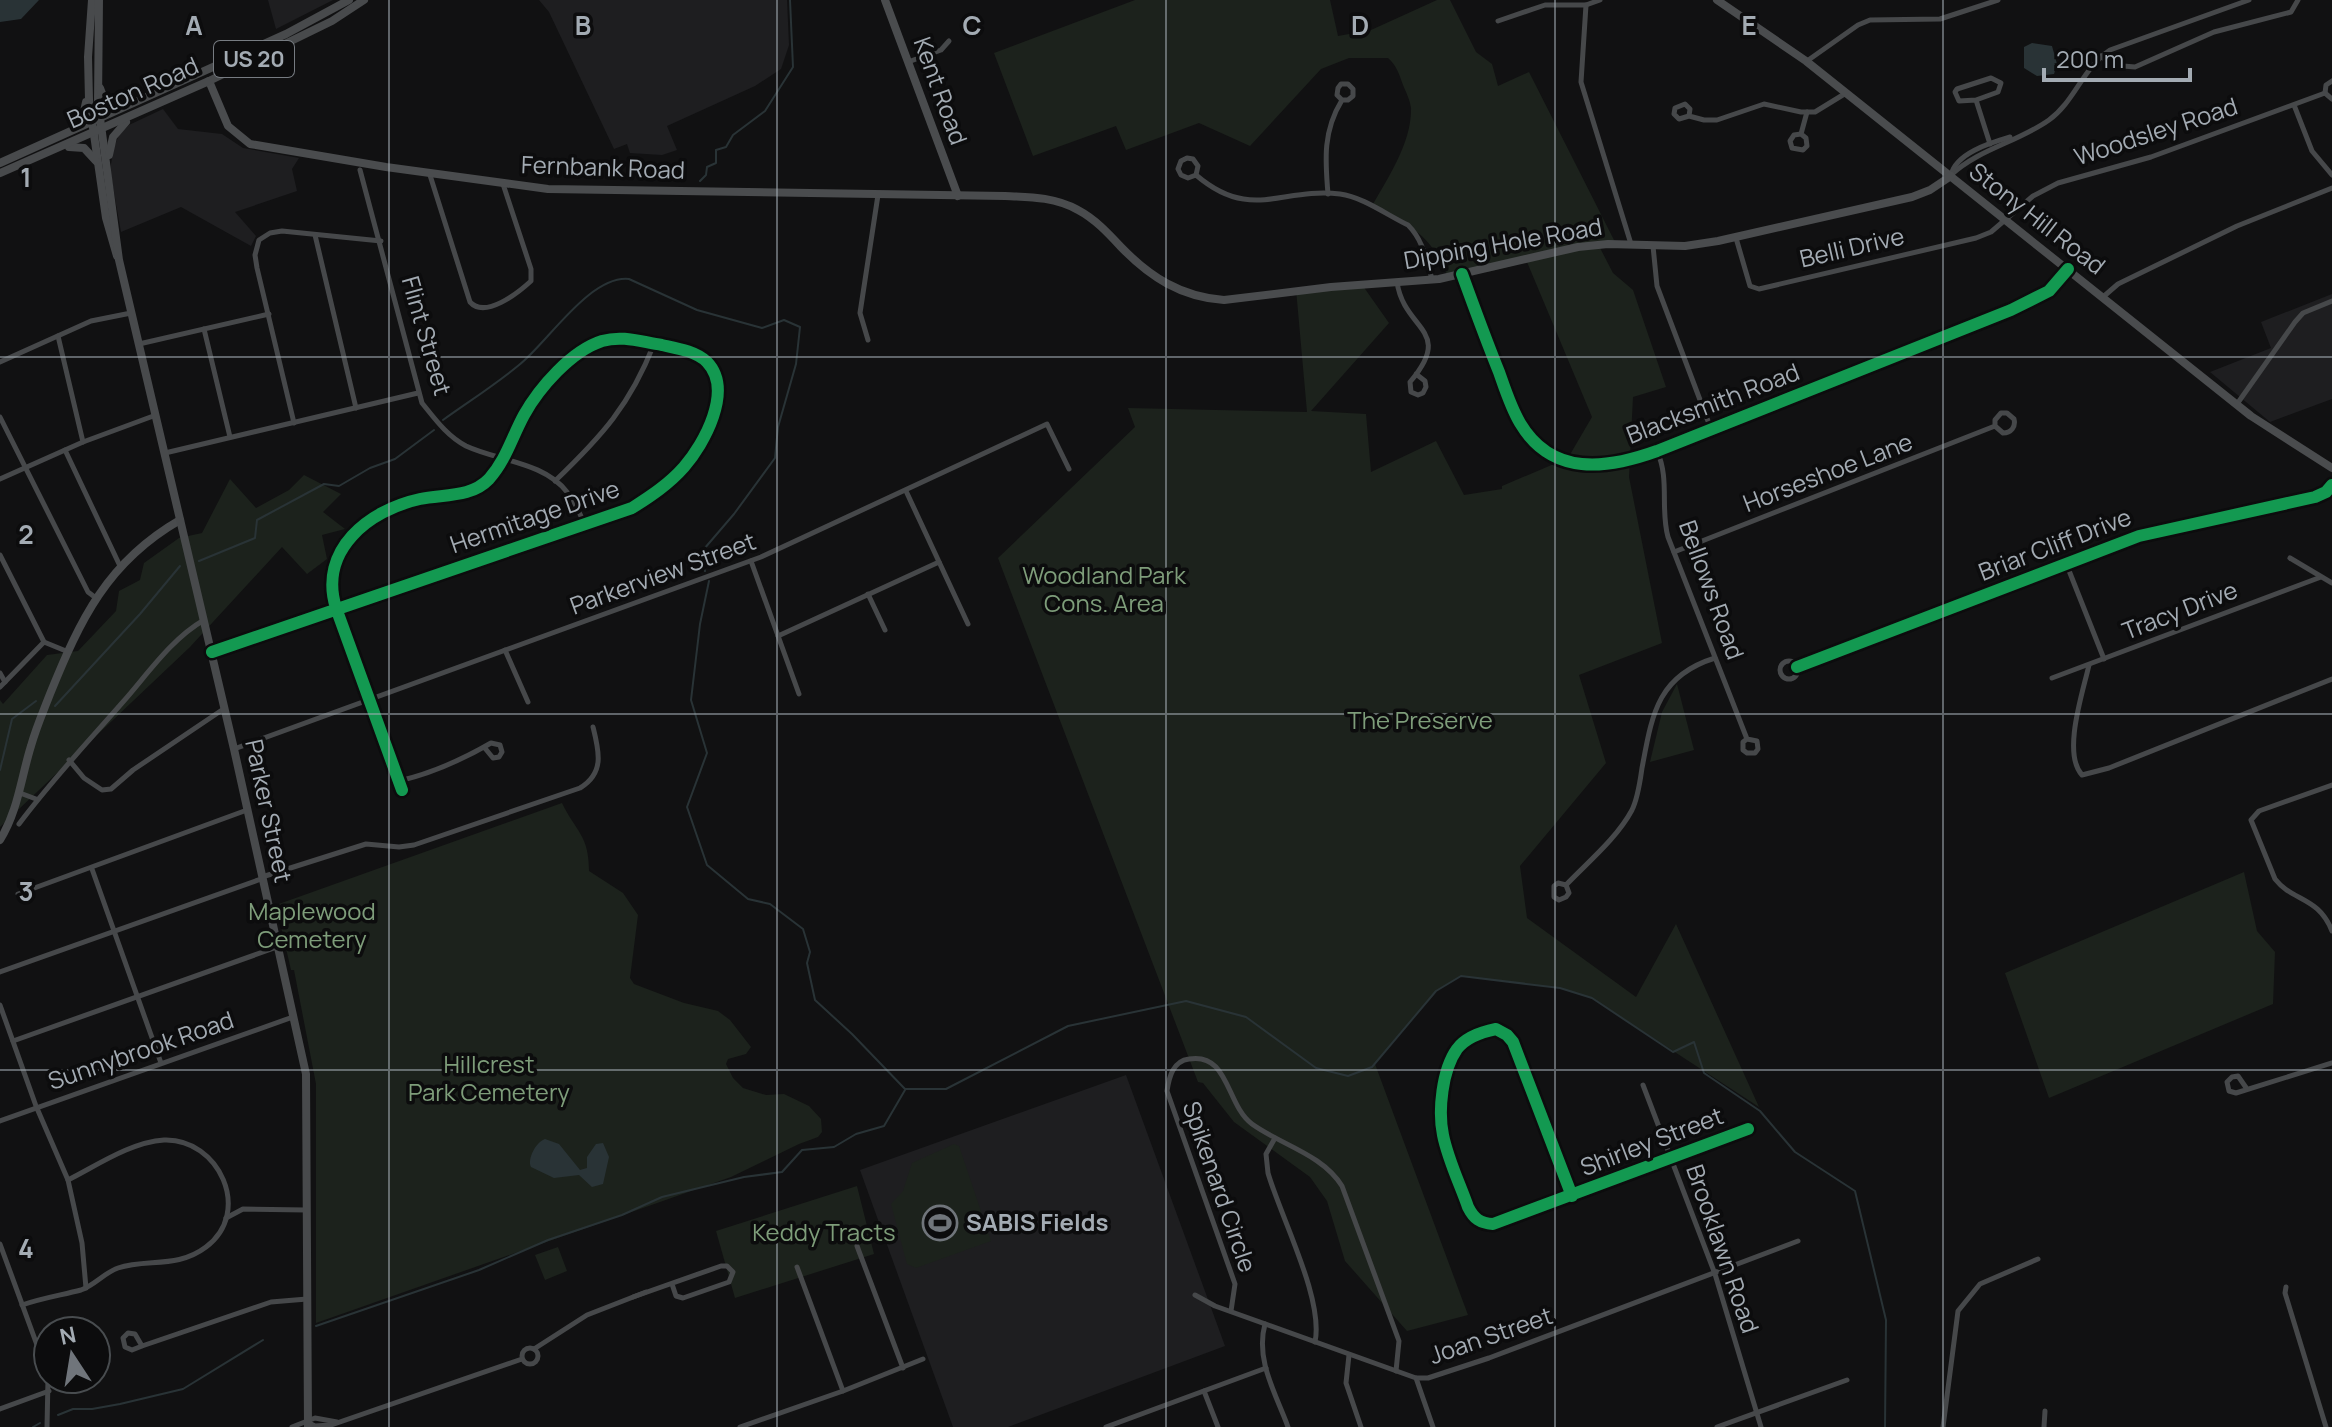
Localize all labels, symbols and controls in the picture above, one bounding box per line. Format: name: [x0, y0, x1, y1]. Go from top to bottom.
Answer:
text: A: [185, 7, 203, 43]
text: B: [575, 7, 591, 43]
text: C: [962, 7, 982, 43]
text: D: [1351, 7, 1369, 43]
text: E: [1741, 7, 1757, 43]
street label: Kent Road: [907, 32, 976, 149]
scale bar: [2044, 32, 2190, 82]
road number: US 20: [214, 41, 294, 77]
text: 200 m: [2056, 42, 2124, 75]
street label: Boston Road: [61, 48, 203, 135]
street label: Woodsley Road: [2070, 89, 2241, 173]
street label: Fernbank Road: [521, 147, 686, 186]
street label: Stony Hill Road: [1963, 154, 2113, 281]
text: 1: [20, 159, 32, 195]
street label: Dipping Hole Road: [1401, 209, 1605, 276]
street label: Belli Drive: [1796, 218, 1907, 275]
street label: Flint Street: [395, 272, 460, 399]
street label: Blacksmith Road: [1621, 354, 1804, 451]
street label: Horseshoe Lane: [1738, 424, 1917, 519]
street label: Hermitage Drive: [445, 471, 624, 560]
street label: Briar Cliff Drive: [1973, 499, 2136, 588]
street label: Bellows Road: [1672, 515, 1753, 664]
text: 2: [18, 516, 34, 552]
street label: Parkerview Street: [565, 524, 760, 621]
park label: Woodland Park Cons. Area: [1022, 558, 1187, 619]
street label: Tracy Drive: [2117, 573, 2242, 647]
park label: The Preserve: [1347, 703, 1493, 736]
street label: Parker Street: [238, 736, 301, 885]
text: 3: [18, 873, 34, 909]
park label: Maplewood Cemetery: [248, 894, 376, 955]
street label: Sunnybrook Road: [43, 1002, 238, 1097]
park label: Hillcrest Park Cemetery: [408, 1047, 570, 1108]
street label: Spikenard Circle: [1176, 1097, 1265, 1276]
street label: Shirley Street: [1575, 1098, 1728, 1183]
street label: Brooklawn Road: [1679, 1160, 1768, 1337]
sports icon: SABIS Fields: [921, 1204, 959, 1242]
place label: SABIS Fields: [966, 1205, 1109, 1238]
park label: Keddy Tracts: [752, 1215, 896, 1248]
text: 4: [18, 1230, 34, 1266]
street label: Joan Street: [1425, 1298, 1556, 1371]
north arrow: [32, 1315, 112, 1395]
text: N: [57, 1319, 79, 1352]

